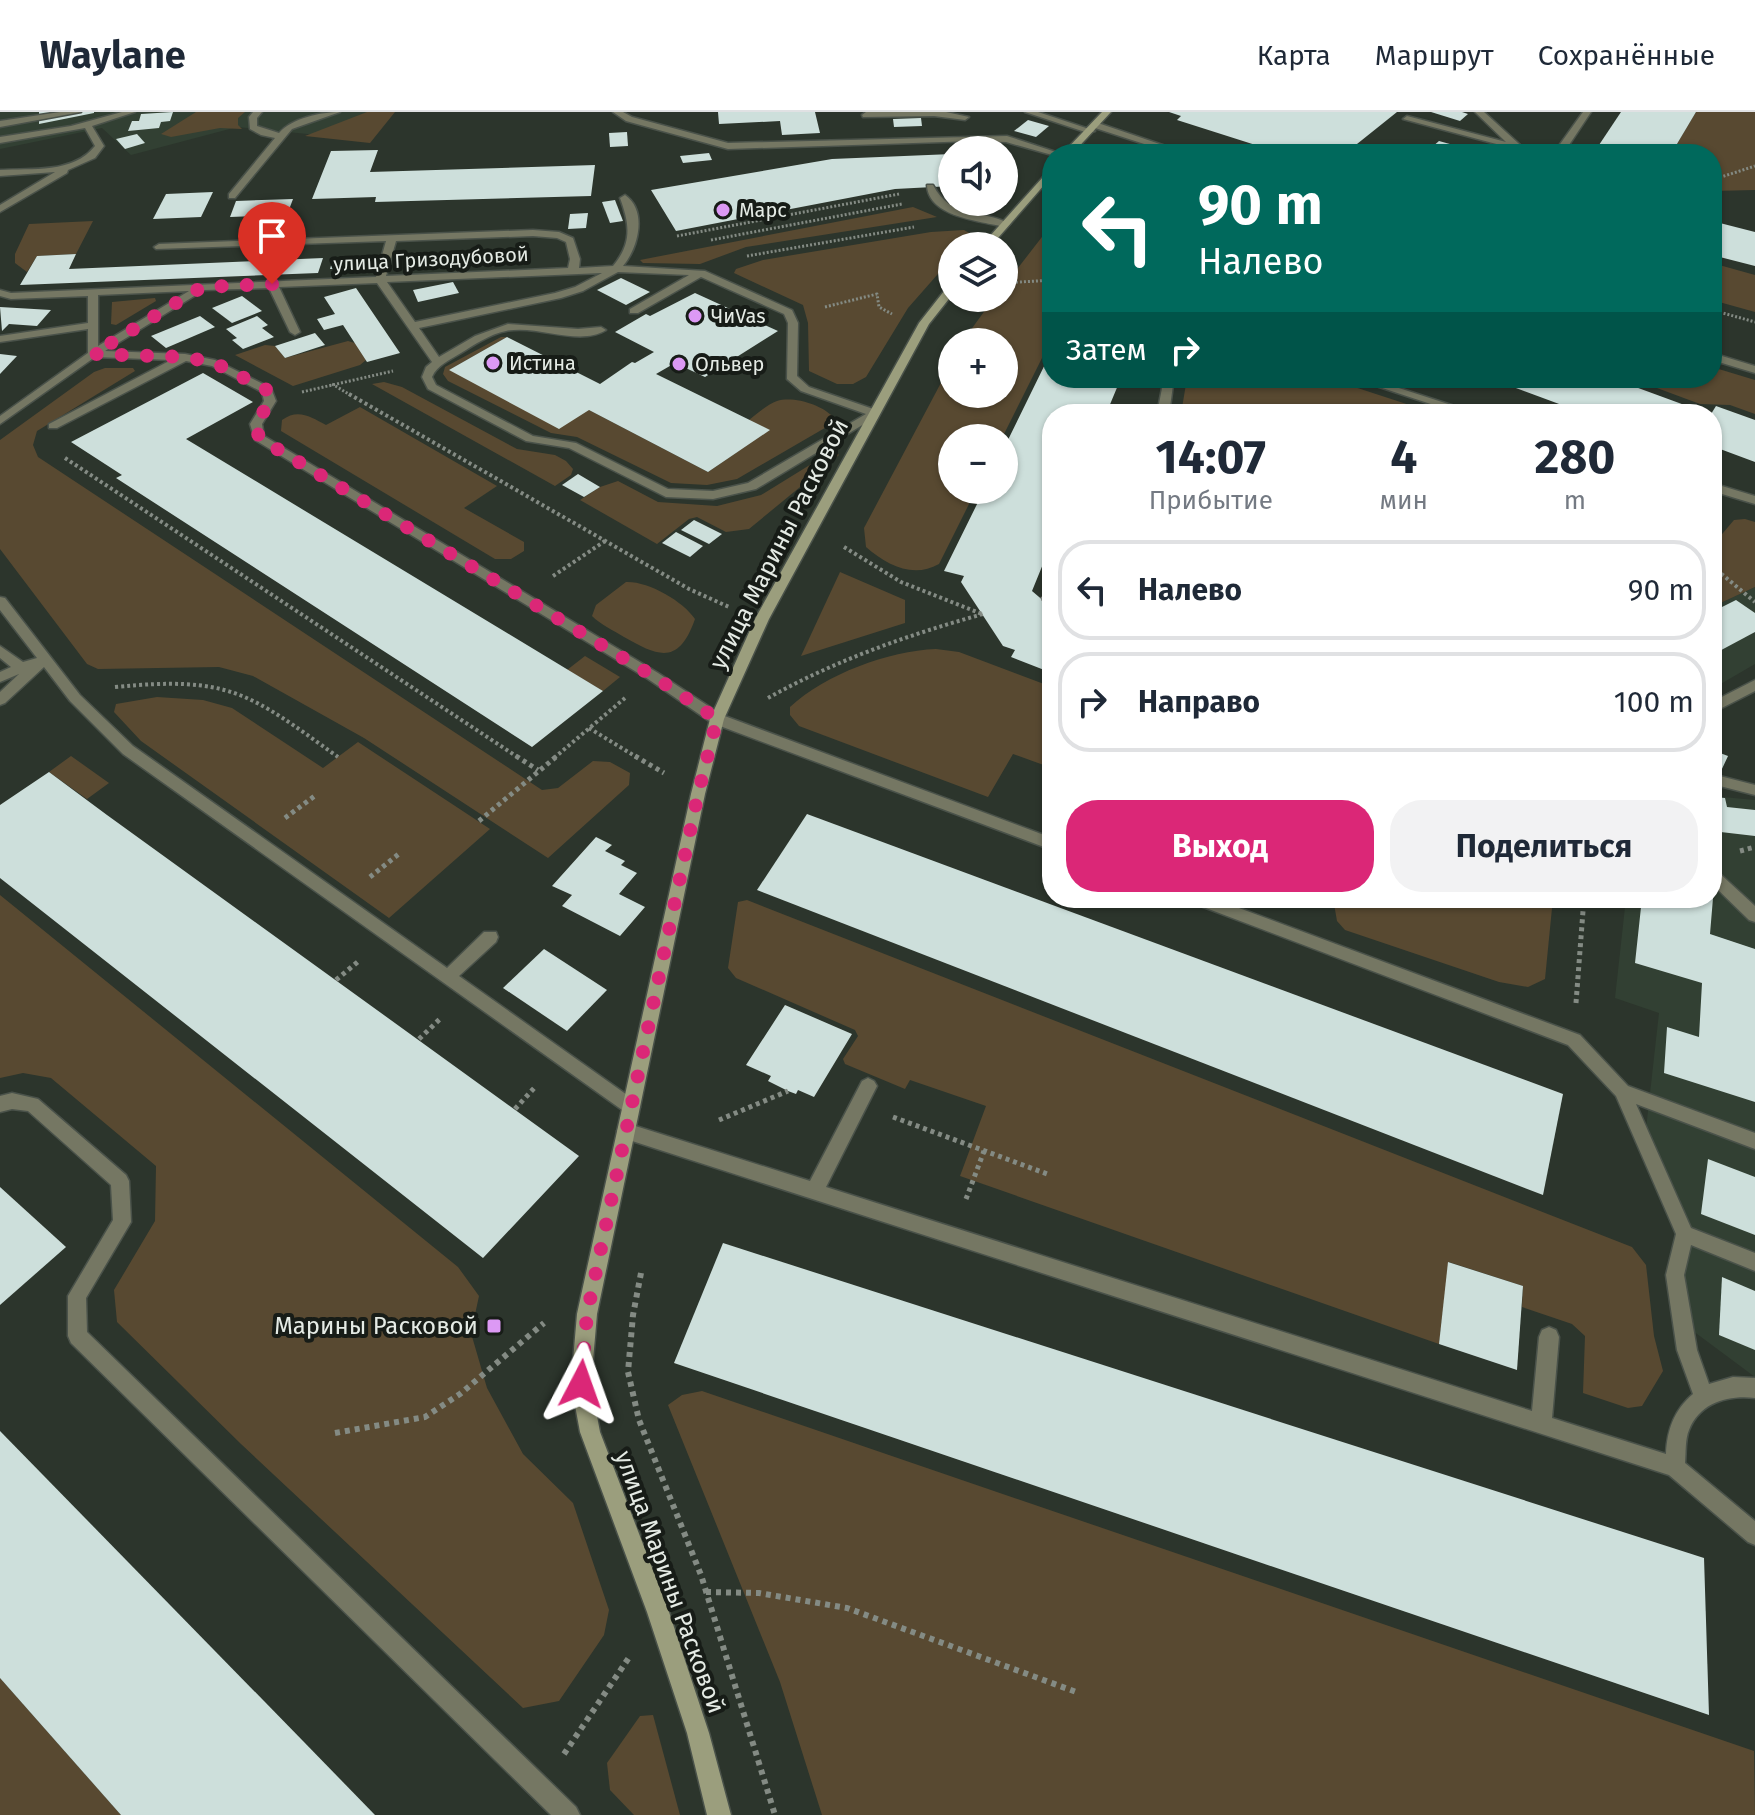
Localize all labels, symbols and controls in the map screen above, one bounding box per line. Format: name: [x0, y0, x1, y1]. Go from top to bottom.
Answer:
text: Waylane: [40, 32, 186, 78]
text: Карта: [1257, 39, 1331, 72]
text: Маршрут: [1375, 39, 1494, 72]
text: Сохранённые: [1538, 39, 1715, 72]
map controls: [938, 136, 1018, 504]
button: sound: [938, 136, 1018, 216]
text: 90 m: [1198, 172, 1323, 239]
icon: left: [1066, 176, 1170, 280]
place label: Марс: [739, 198, 787, 222]
marker: Марс: [714, 201, 732, 219]
pin: [238, 202, 306, 284]
icon: arrive: [250, 214, 294, 258]
button: layers: [938, 232, 1018, 312]
text: Налево: [1198, 240, 1324, 284]
street label: улица Гризодубовой: [333, 242, 529, 276]
place label: ЧиVas: [711, 304, 766, 328]
marker: ЧиVas: [686, 307, 704, 325]
button: +: [938, 328, 1018, 408]
icon: right: [1163, 328, 1207, 372]
text: Затем: [1066, 332, 1147, 368]
place label: Истина: [509, 351, 576, 375]
place label: Ольвер: [695, 352, 764, 376]
marker: Истина: [484, 354, 502, 372]
marker: Ольвер: [670, 355, 688, 373]
street label: улица Марины Расковой: [704, 414, 854, 674]
button: −: [938, 424, 1018, 504]
text: 14:07: [1155, 428, 1266, 486]
text: 4: [1390, 428, 1417, 486]
text: 280: [1535, 428, 1615, 486]
text: Прибытие: [1149, 485, 1273, 516]
text: мин: [1379, 485, 1428, 516]
text: m: [1564, 485, 1586, 516]
icon: left: [1070, 568, 1114, 612]
text: Налево: [1138, 572, 1242, 608]
text: 90 m: [1628, 572, 1694, 608]
icon: right: [1070, 680, 1114, 724]
text: Направо: [1138, 684, 1260, 720]
text: 100 m: [1614, 684, 1694, 720]
button: Выход: [1066, 800, 1374, 892]
button: Поделиться: [1390, 800, 1698, 892]
place label: Марины Расковой: [274, 1312, 478, 1340]
marker: Марины Расковой: [485, 1317, 503, 1335]
position arrow: [539, 1342, 623, 1426]
street label: улица Марины Расковой: [609, 1447, 731, 1717]

